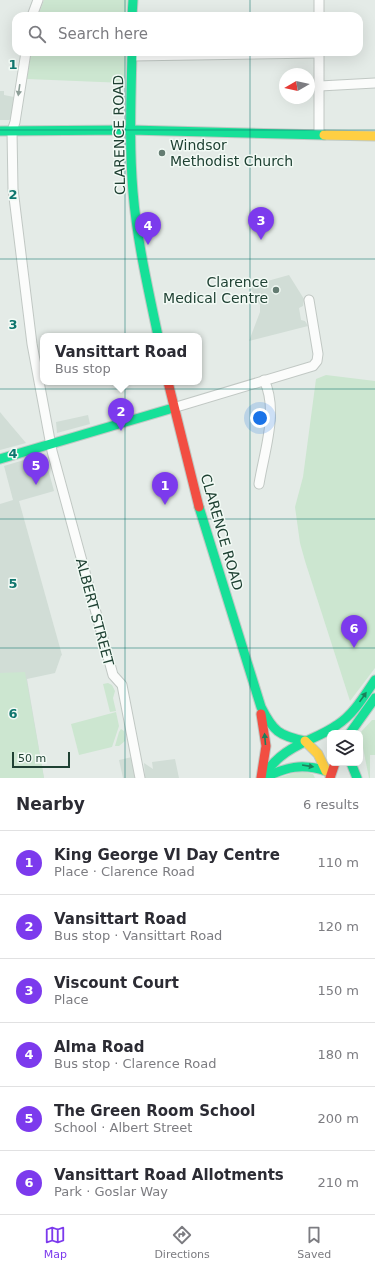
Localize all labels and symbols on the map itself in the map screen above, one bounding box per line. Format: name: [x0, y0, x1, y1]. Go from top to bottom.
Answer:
text: 1: [8, 57, 18, 72]
north arrow: [279, 68, 315, 104]
street label: CLARENCE ROAD: [110, 75, 128, 195]
one-way arrow: [16, 84, 23, 97]
place label: Windsor Methodist Church: [170, 137, 293, 169]
marker: Windsor Methodist Church: [157, 148, 167, 158]
text: 2: [8, 187, 18, 202]
pin: 3: [248, 207, 274, 240]
pin: 4: [135, 212, 161, 245]
place label: Clarence Medical Centre: [163, 274, 268, 306]
marker: Clarence Medical Centre: [271, 285, 281, 295]
text: 3: [8, 317, 18, 332]
pin: 2: [108, 398, 134, 431]
your location: [250, 408, 270, 428]
text: 4: [8, 446, 18, 461]
pin: 5: [23, 452, 49, 485]
pin: 1: [152, 472, 178, 505]
street label: CLARENCE ROAD: [198, 472, 246, 592]
street label: ALBERT STREET: [73, 556, 117, 668]
text: 5: [8, 576, 18, 591]
pin: 6: [341, 615, 367, 648]
one-way arrow: [359, 691, 367, 702]
text: 6: [8, 706, 18, 721]
one-way arrow: [262, 733, 269, 746]
scale bar: [12, 750, 70, 769]
one-way arrow: [302, 763, 314, 769]

